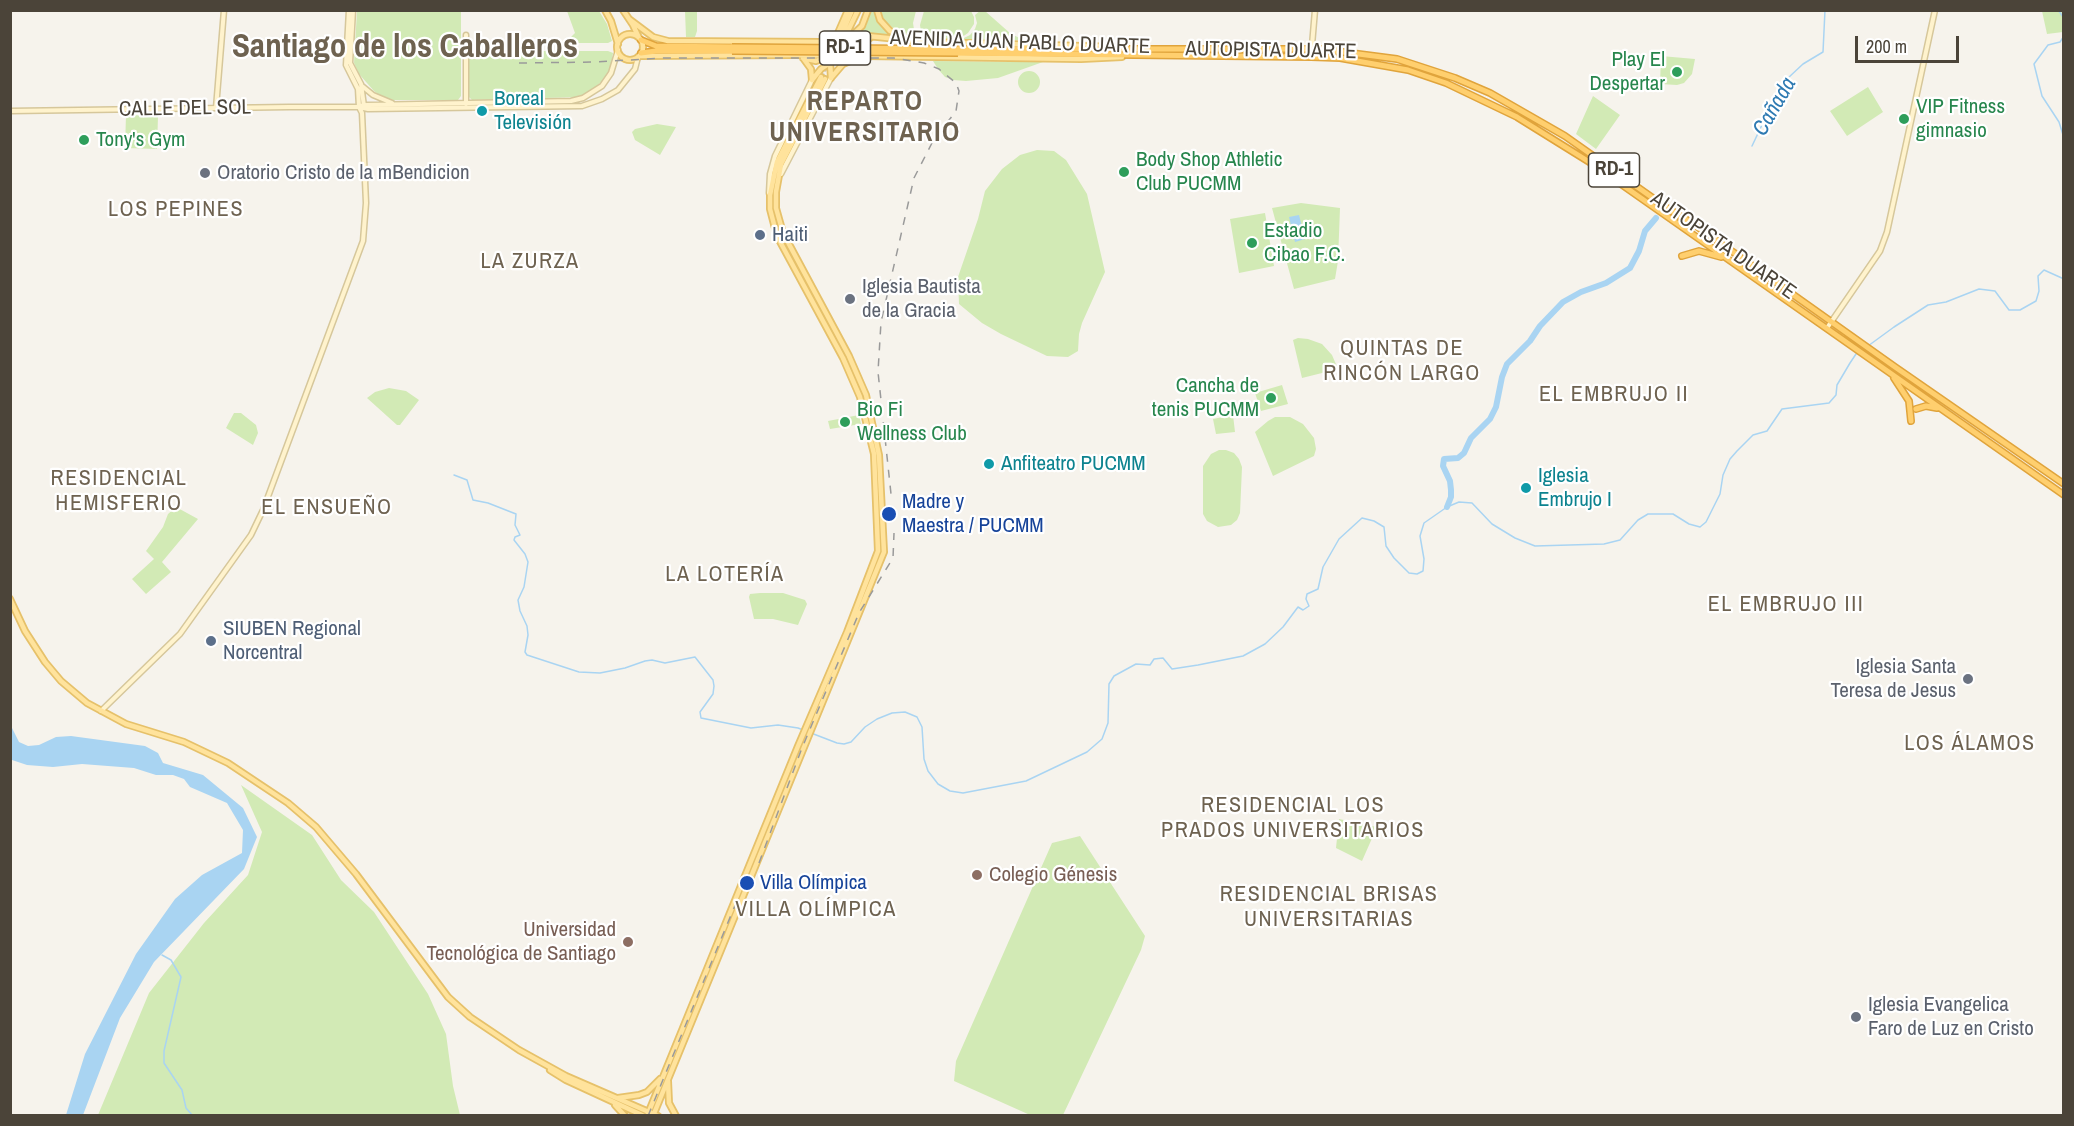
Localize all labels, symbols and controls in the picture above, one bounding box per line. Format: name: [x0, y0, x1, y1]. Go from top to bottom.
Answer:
scale bar: [1858, 24, 1962, 62]
street label: AVENIDA JUAN PABLO DUARTE: [889, 26, 1151, 60]
district label: Santiago de los Caballeros: [232, 28, 578, 68]
road number: RD-1: [820, 31, 870, 65]
text: 200 m: [1866, 34, 1907, 59]
street label: AUTOPISTA DUARTE: [1185, 37, 1357, 65]
place label: Play El Despertar: [1589, 47, 1665, 97]
marker: Play El Despertar: [1670, 65, 1684, 79]
water label: Cañada: [1748, 73, 1802, 141]
place label: Boreal Televisión: [494, 86, 572, 136]
district label: REPARTO UNIVERSITARIO: [769, 87, 961, 150]
place label: VIP Fitness gimnasio: [1916, 94, 2005, 144]
street label: CALLE DEL SOL: [119, 95, 251, 123]
marker: Boreal Televisión: [475, 104, 489, 118]
marker: VIP Fitness gimnasio: [1897, 112, 1911, 126]
place label: Tony's Gym: [96, 127, 185, 153]
marker: Tony's Gym: [77, 133, 91, 147]
place label: Body Shop Athletic Club PUCMM: [1136, 147, 1282, 197]
road number: RD-1: [1588, 153, 1640, 187]
place label: Oratorio Cristo de la mBendicion: [217, 160, 470, 186]
marker: Body Shop Athletic Club PUCMM: [1117, 165, 1131, 179]
marker: Oratorio Cristo de la mBendicion: [198, 166, 212, 180]
street label: AUTOPISTA DUARTE: [1646, 187, 1800, 305]
district label: LOS PEPINES: [108, 197, 244, 223]
place label: Estadio Cibao F.C.: [1264, 218, 1345, 268]
place label: Haiti: [772, 222, 808, 248]
marker: Haiti: [753, 228, 767, 242]
marker: Estadio Cibao F.C.: [1245, 236, 1259, 250]
district label: LA ZURZA: [480, 249, 580, 275]
place label: Iglesia Bautista de la Gracia: [862, 274, 981, 324]
marker: Iglesia Bautista de la Gracia: [843, 292, 857, 306]
district label: QUINTAS DE RINCÓN LARGO: [1323, 336, 1481, 388]
place label: Cancha de tenis PUCMM: [1152, 373, 1259, 423]
district label: EL EMBRUJO II: [1539, 382, 1689, 408]
marker: Cancha de tenis PUCMM: [1264, 391, 1278, 405]
place label: Bio Fi Wellness Club: [857, 397, 967, 447]
marker: Bio Fi Wellness Club: [838, 415, 852, 429]
place label: Anfiteatro PUCMM: [1001, 451, 1146, 477]
marker: Anfiteatro PUCMM: [982, 457, 996, 471]
place label: Iglesia Embrujo I: [1538, 463, 1612, 513]
district label: RESIDENCIAL HEMISFERIO: [51, 466, 187, 518]
marker: Iglesia Embrujo I: [1519, 481, 1533, 495]
place label: Madre y Maestra / PUCMM: [902, 489, 1044, 539]
district label: EL ENSUEÑO: [261, 495, 393, 521]
marker: Madre y Maestra / PUCMM: [880, 505, 898, 523]
district label: LA LOTERÍA: [665, 562, 785, 588]
district label: EL EMBRUJO III: [1708, 592, 1864, 618]
place label: SIUBEN Regional Norcentral: [223, 616, 361, 666]
marker: SIUBEN Regional Norcentral: [204, 634, 218, 648]
place label: Iglesia Santa Teresa de Jesus: [1831, 654, 1956, 704]
marker: Iglesia Santa Teresa de Jesus: [1961, 672, 1975, 686]
district label: LOS ÁLAMOS: [1904, 731, 2036, 757]
district label: RESIDENCIAL LOS PRADOS UNIVERSITARIOS: [1161, 793, 1425, 844]
place label: Colegio Génesis: [989, 862, 1117, 888]
marker: Colegio Génesis: [970, 868, 984, 882]
place label: Villa Olímpica: [760, 870, 867, 896]
marker: Villa Olímpica: [738, 874, 756, 892]
district label: RESIDENCIAL BRISAS UNIVERSITARIAS: [1220, 882, 1438, 933]
district label: VILLA OLÍMPICA: [735, 897, 897, 923]
place label: Universidad Tecnológica de Santiago: [426, 917, 616, 967]
marker: Universidad Tecnológica de Santiago: [621, 935, 635, 949]
place label: Iglesia Evangelica Faro de Luz en Cristo: [1868, 992, 2034, 1042]
marker: Iglesia Evangelica Faro de Luz en Cristo: [1849, 1010, 1863, 1024]

